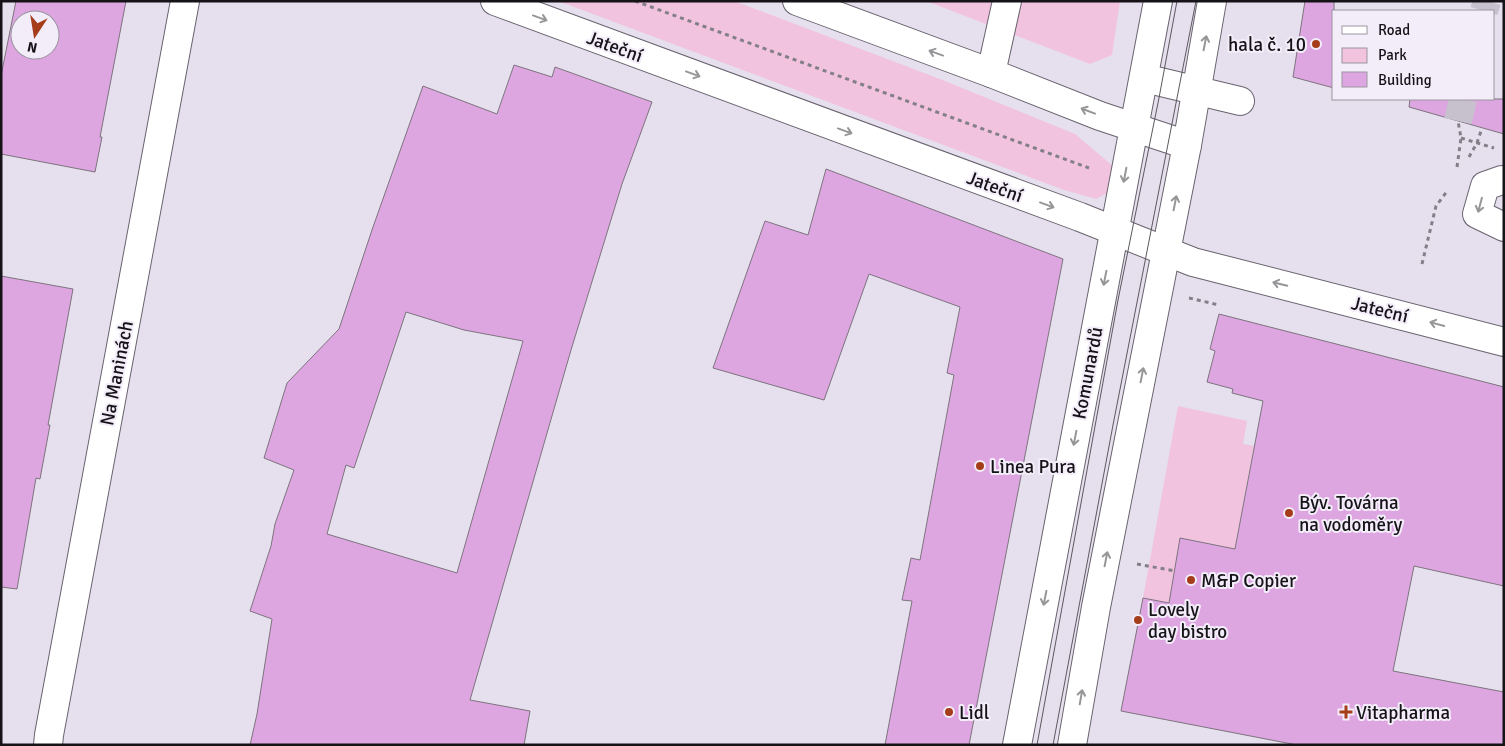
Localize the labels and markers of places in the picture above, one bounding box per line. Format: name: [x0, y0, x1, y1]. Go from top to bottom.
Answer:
place label: hala č. 10: [1228, 33, 1306, 57]
marker: hala č. 10: [1310, 38, 1322, 50]
place label: Linea Pura: [990, 455, 1076, 479]
marker: Linea Pura: [974, 460, 986, 472]
place label: Býv. Továrna na vodoměry: [1299, 491, 1403, 537]
marker: Býv. Továrna na vodoměry: [1283, 507, 1295, 519]
place label: M&P Copier: [1201, 569, 1296, 593]
marker: M&P Copier: [1185, 574, 1197, 586]
place label: Lovely day bistro: [1148, 598, 1227, 644]
marker: Lovely day bistro: [1132, 614, 1144, 626]
place label: Lidl: [959, 701, 989, 725]
place label: Vitapharma: [1356, 701, 1450, 725]
marker: Lidl: [943, 706, 955, 718]
marker: Vitapharma: [1340, 706, 1352, 718]

